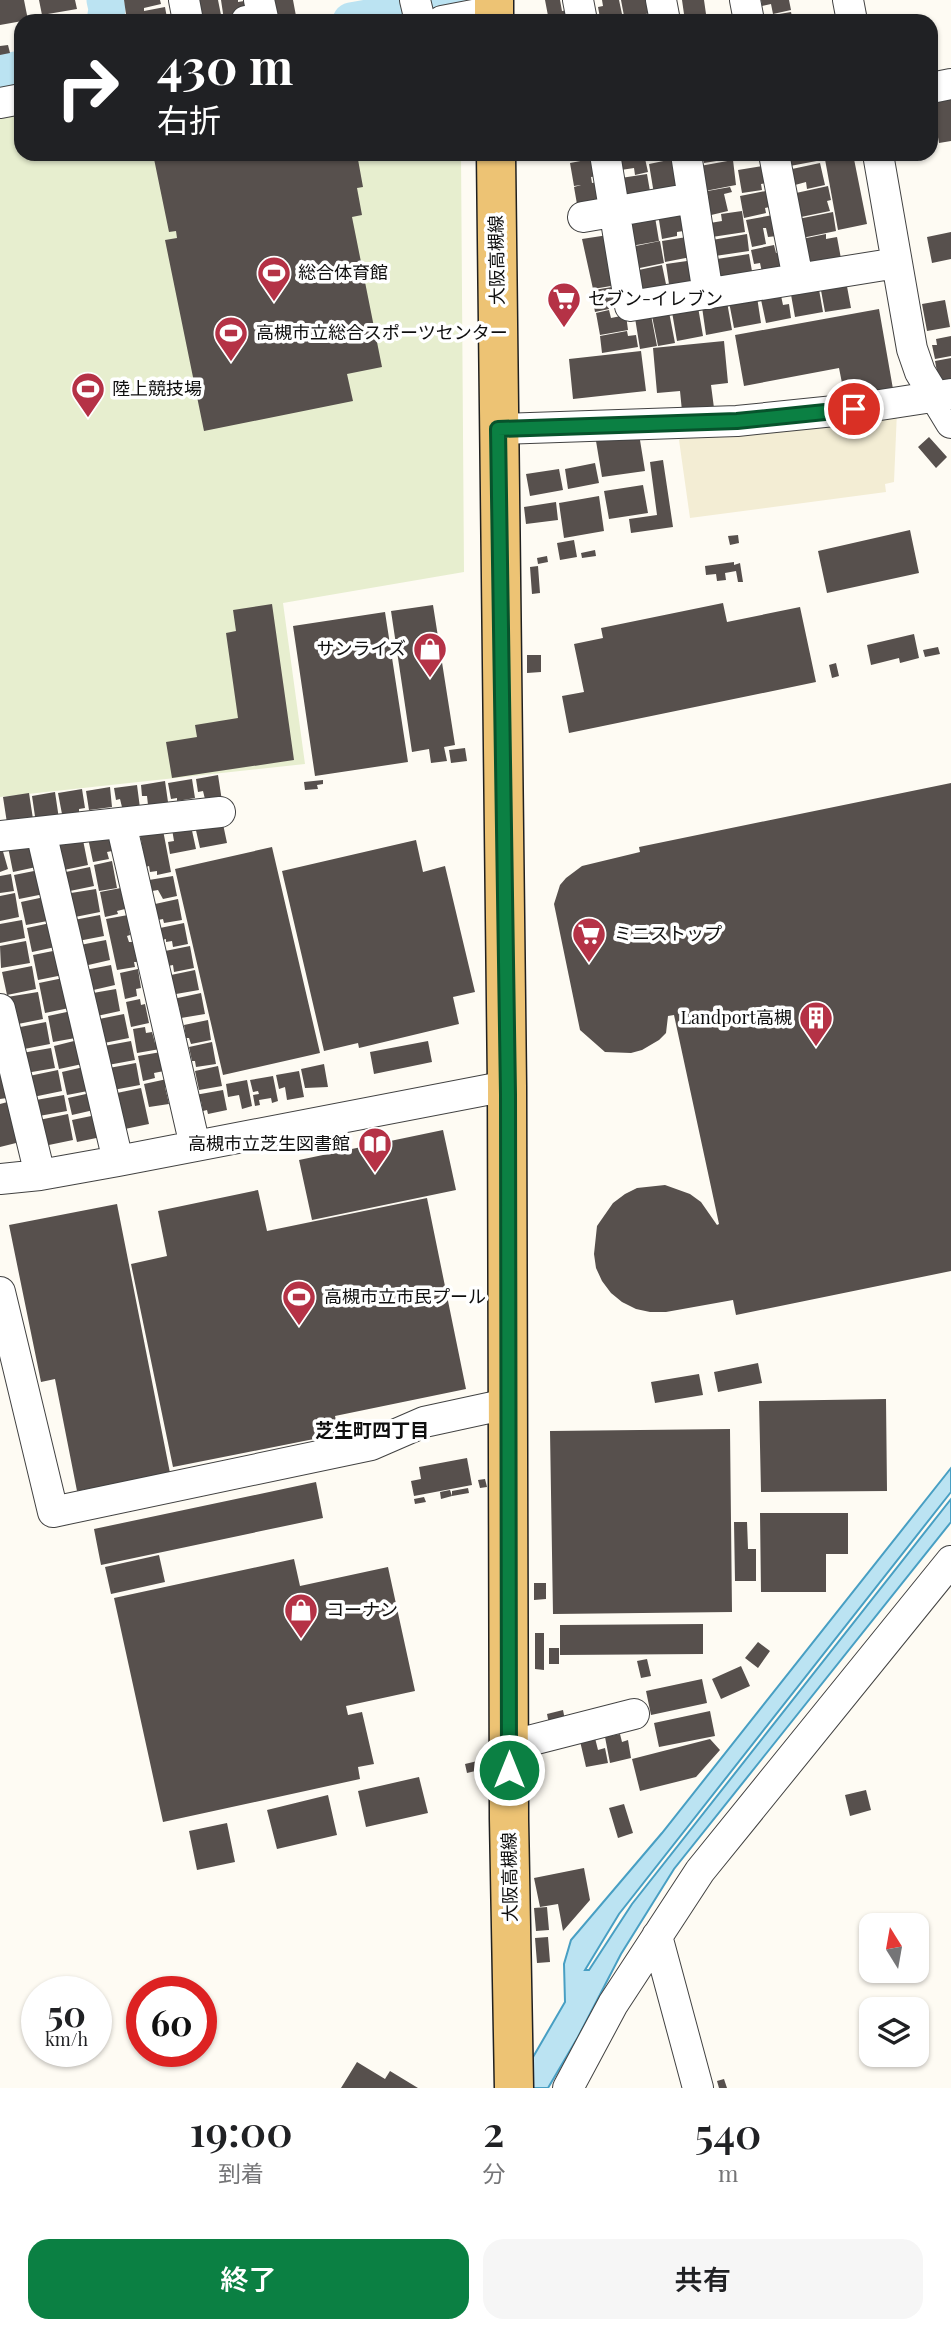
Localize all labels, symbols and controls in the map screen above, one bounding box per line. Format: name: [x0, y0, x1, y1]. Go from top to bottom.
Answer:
text: 430 m: [157, 32, 293, 97]
icon: right: [42, 42, 133, 133]
text: 右折: [157, 97, 221, 140]
street label: 大阪高槻線: [483, 215, 509, 305]
sports icon: 総合体育館: [255, 254, 293, 303]
place label: 総合体育館: [298, 260, 388, 284]
supermarket icon: セブン-イレブン: [545, 280, 583, 329]
place label: セブン-イレブン: [588, 286, 723, 310]
sports icon: 高槻市立総合スポーツセンター: [212, 314, 250, 363]
place label: 高槻市立総合スポーツセンター: [256, 320, 508, 344]
sports icon: 陸上競技場: [69, 370, 107, 419]
place label: 陸上競技場: [112, 376, 202, 400]
pin: [824, 379, 884, 439]
icon: arrive: [835, 390, 873, 428]
shop icon: サンライズ: [411, 630, 449, 679]
place label: サンライズ: [317, 636, 406, 660]
supermarket icon: ミニストップ: [570, 915, 608, 964]
place label: ミニストップ: [614, 921, 722, 945]
building icon: Landport高槻: [797, 999, 835, 1048]
place label: Landport高槻: [681, 1005, 792, 1029]
library icon: 高槻市立芝生図書館: [356, 1125, 394, 1174]
place label: 高槻市立芝生図書館: [188, 1131, 350, 1155]
sports icon: 高槻市立市民プール: [280, 1278, 318, 1327]
place label: 高槻市立市民プール: [324, 1284, 486, 1308]
district label: 芝生町四丁目: [315, 1416, 429, 1442]
shop icon: コーナン: [282, 1591, 320, 1640]
place label: コーナン: [326, 1597, 398, 1621]
position arrow: [472, 1733, 546, 1807]
street label: 大阪高槻線: [496, 1832, 522, 1922]
north arrow: [859, 1913, 929, 1983]
map controls: [859, 1913, 929, 2067]
speed limit sign: 60: [126, 1976, 217, 2067]
text: 50: [47, 1989, 86, 2036]
button: layers: [859, 1997, 929, 2067]
text: km/h: [45, 2027, 88, 2051]
text: 19:00: [189, 2102, 293, 2158]
text: 2: [483, 2102, 504, 2158]
text: 540: [695, 2104, 762, 2160]
text: 到着: [218, 2157, 264, 2188]
text: 分: [482, 2157, 505, 2188]
text: m: [718, 2157, 738, 2188]
button: 終了: [28, 2239, 469, 2319]
button: 共有: [483, 2239, 923, 2319]

